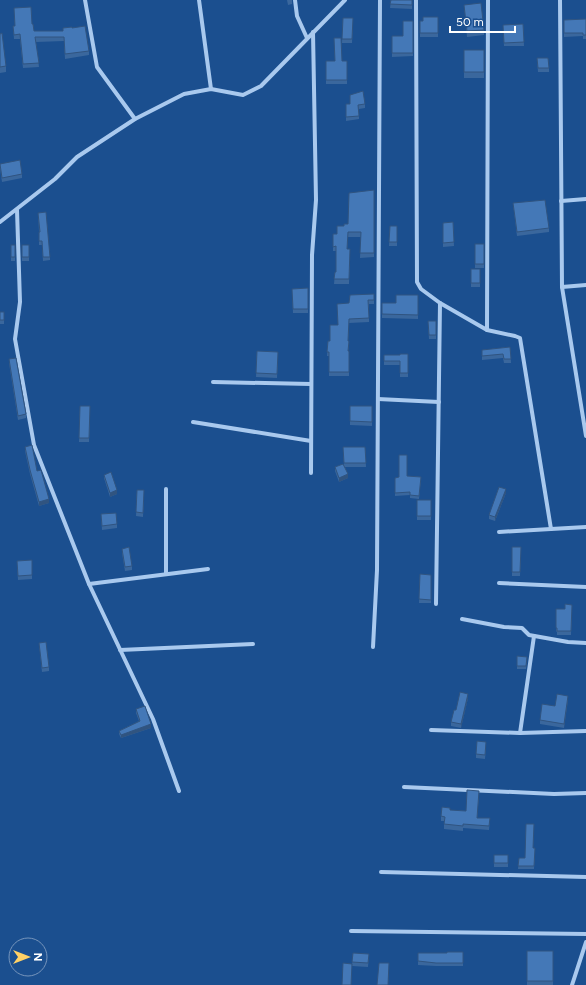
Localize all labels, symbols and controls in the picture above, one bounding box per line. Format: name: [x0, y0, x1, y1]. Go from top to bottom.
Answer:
scale bar: [450, 8, 515, 34]
text: 50 m: [456, 15, 484, 29]
north arrow: [8, 937, 48, 977]
text: N: [31, 953, 44, 961]

